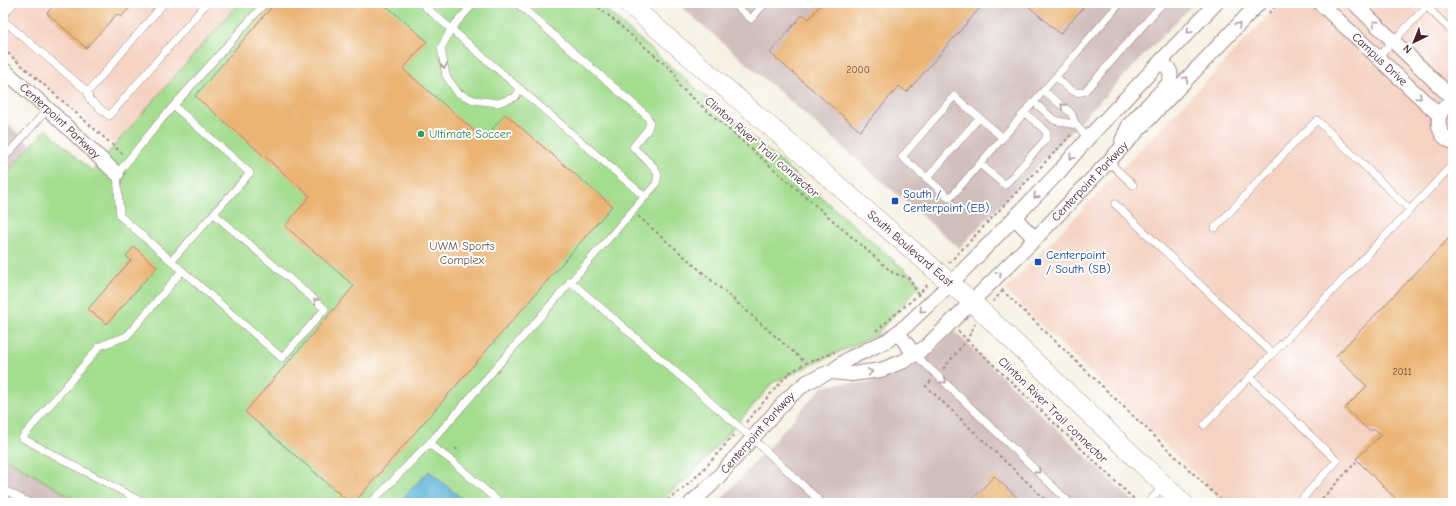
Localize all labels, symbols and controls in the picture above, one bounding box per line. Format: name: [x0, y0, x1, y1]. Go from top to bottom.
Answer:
one-way arrow: [1372, 20, 1380, 28]
north arrow: [1394, 22, 1434, 62]
one-way arrow: [1233, 23, 1240, 30]
one-way arrow: [1186, 26, 1194, 34]
street label: Campus Drive: [1349, 30, 1410, 89]
text: N: [1400, 42, 1415, 56]
one-way arrow: [439, 63, 448, 69]
house number: 2000: [846, 64, 870, 76]
one-way arrow: [1182, 76, 1189, 84]
street label: Centerpoint Parkway: [17, 80, 104, 162]
one-way arrow: [1415, 92, 1422, 99]
street label: Clinton River Trail connector: [702, 94, 822, 201]
one-way arrow: [1060, 104, 1067, 111]
place label: Ultimate Soccer: [429, 127, 511, 141]
marker: Ultimate Soccer: [416, 129, 426, 139]
street label: Centerpoint Parkway: [1048, 138, 1131, 224]
one-way arrow: [1069, 152, 1076, 160]
place label: South / Centerpoint (EB): [903, 187, 989, 215]
one-way arrow: [1034, 191, 1041, 198]
marker: South / Centerpoint (EB): [890, 196, 900, 206]
street label: South Boulevard East: [864, 207, 957, 290]
park label: UWM Sports Complex: [429, 239, 495, 267]
place label: Centerpoint / South (SB): [1046, 248, 1111, 276]
marker: Centerpoint / South (SB): [1033, 257, 1043, 267]
one-way arrow: [994, 271, 1002, 279]
one-way arrow: [313, 299, 321, 306]
one-way arrow: [920, 305, 927, 313]
street label: Clinton River Trail connector: [995, 354, 1111, 466]
house number: 2011: [1392, 366, 1412, 378]
one-way arrow: [867, 368, 873, 377]
one-way arrow: [939, 376, 947, 384]
street label: Centerpoint Parkway: [717, 388, 798, 476]
one-way arrow: [1033, 466, 1041, 474]

